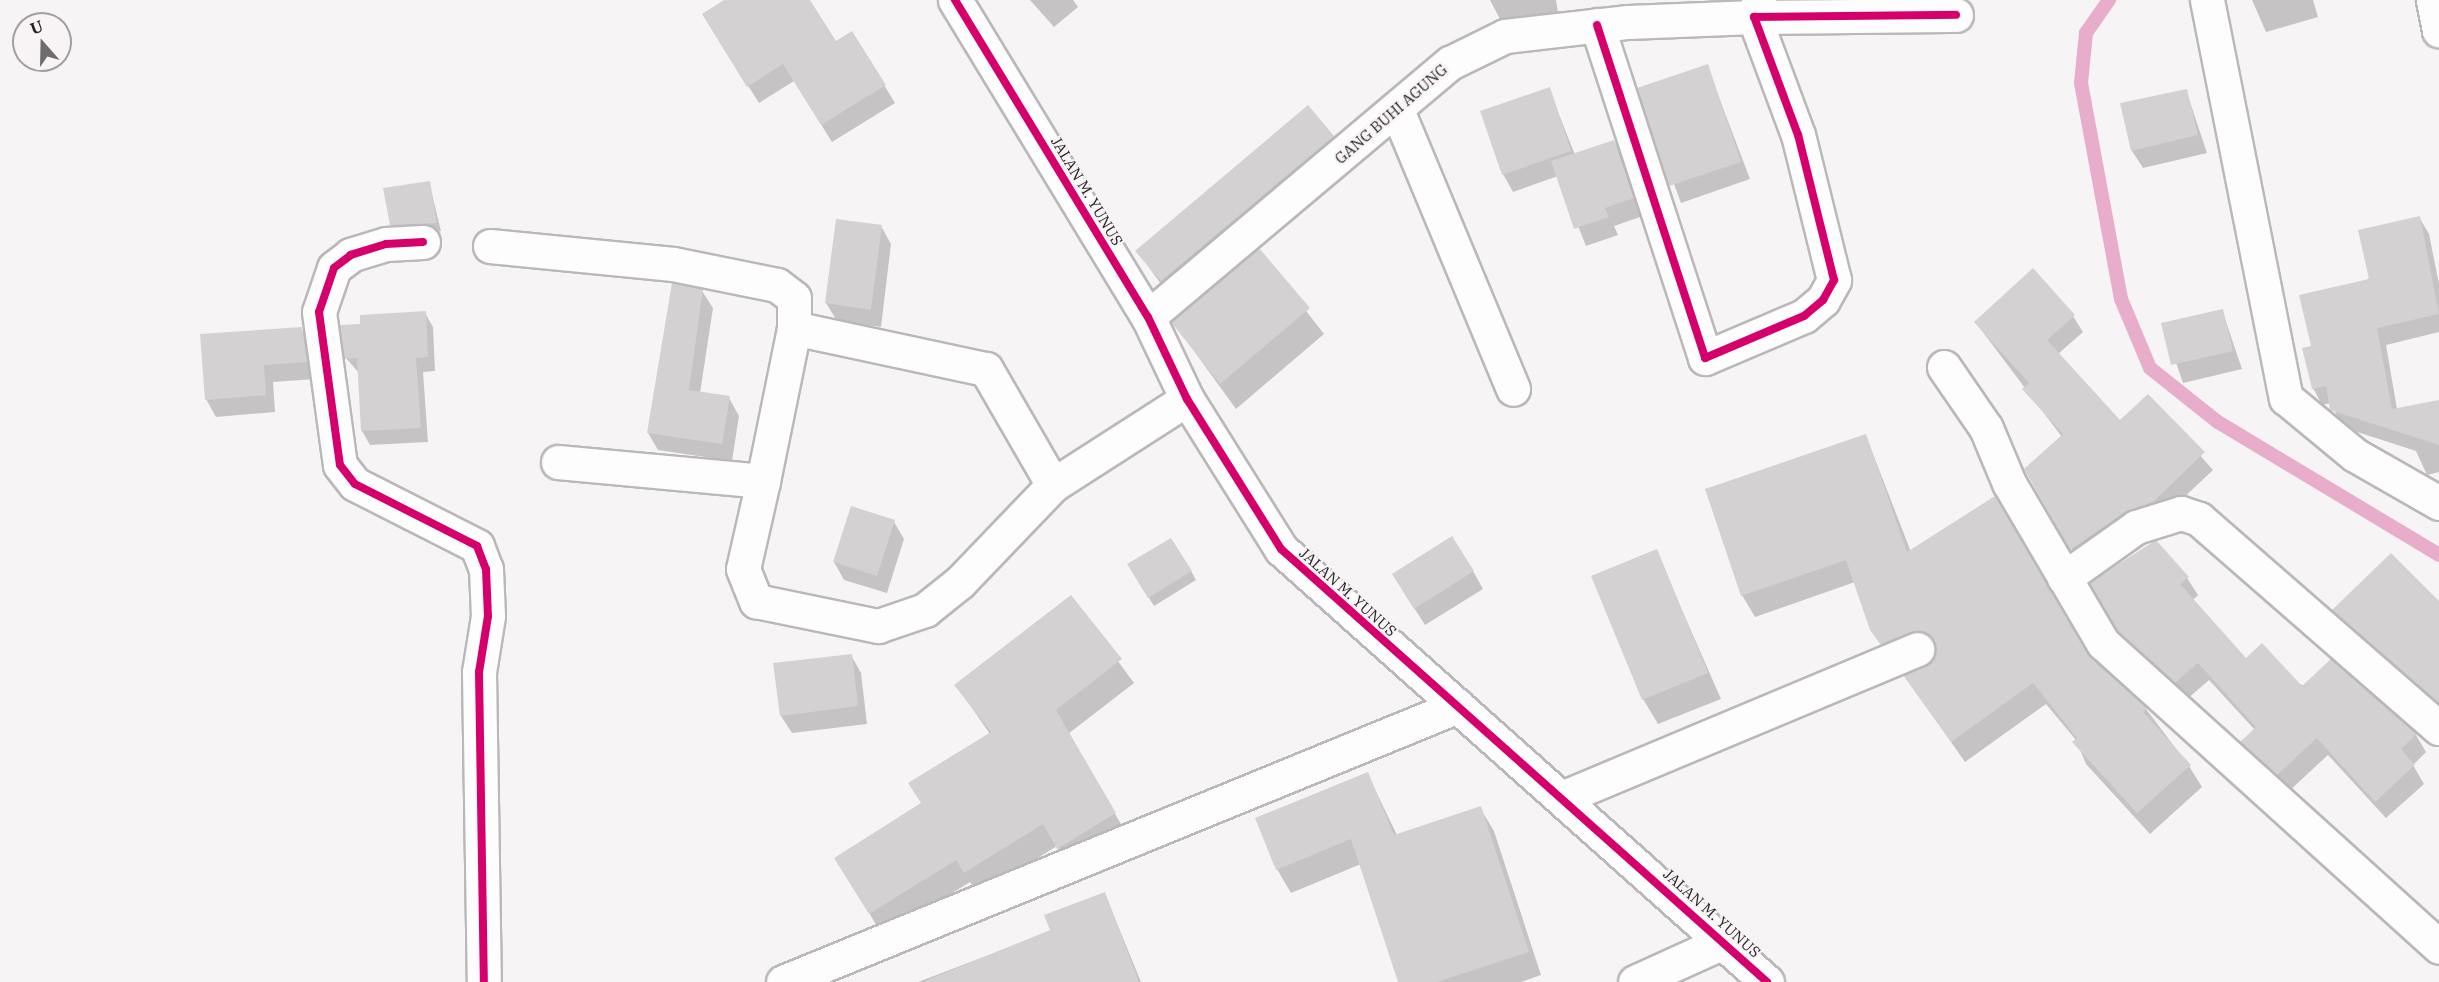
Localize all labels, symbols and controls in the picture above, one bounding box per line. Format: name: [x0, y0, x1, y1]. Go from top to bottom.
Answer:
north arrow: [12, 12, 72, 72]
text: U: [27, 15, 46, 38]
street label: GANG BUHI AGUNG: [1331, 60, 1451, 168]
street label: JALAN M. YUNUS: [1047, 133, 1127, 249]
street label: JALAN M. YUNUS: [1296, 544, 1400, 640]
street label: JALAN M. YUNUS: [1660, 865, 1764, 961]

